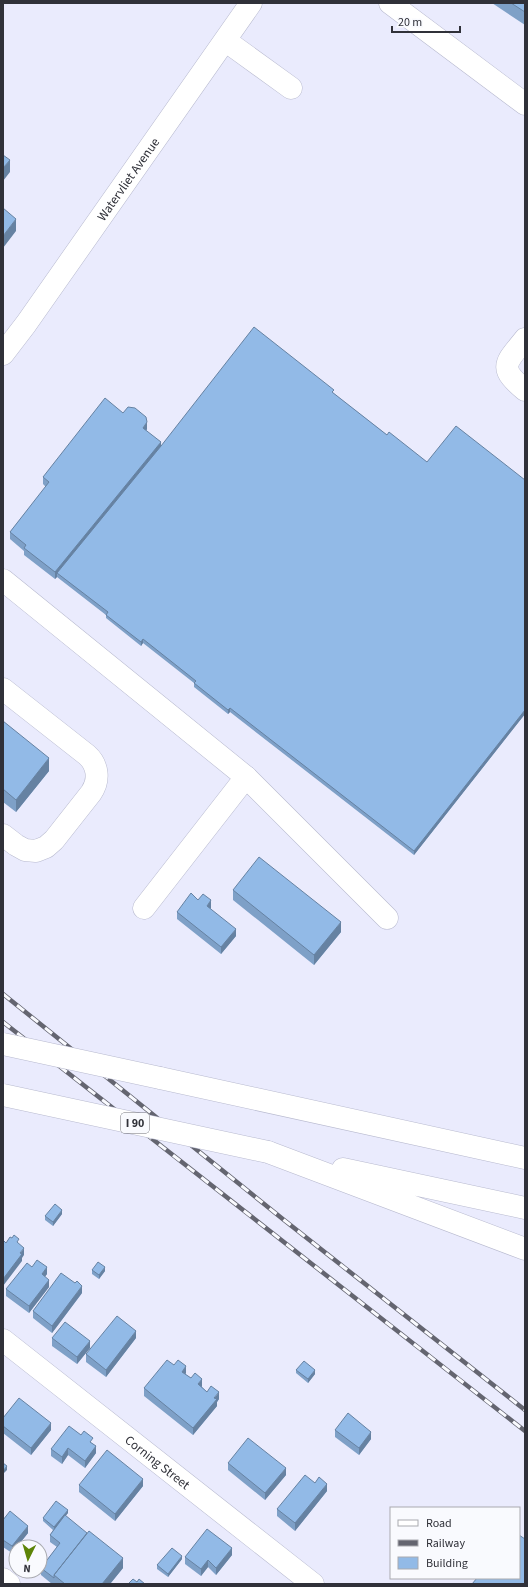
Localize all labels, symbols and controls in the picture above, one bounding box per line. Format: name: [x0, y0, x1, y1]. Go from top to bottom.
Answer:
scale bar: [392, 8, 460, 34]
text: 20 m: [398, 14, 422, 31]
street label: Watervliet Avenue: [93, 134, 164, 225]
road number: I 90: [121, 1113, 149, 1133]
street label: Corning Street: [121, 1431, 194, 1494]
legend: [390, 1507, 520, 1579]
text: Road: [426, 1515, 452, 1532]
text: Railway: [426, 1535, 465, 1552]
north arrow: [8, 1539, 48, 1579]
text: Building: [426, 1555, 468, 1572]
text: N: [23, 1561, 31, 1576]

